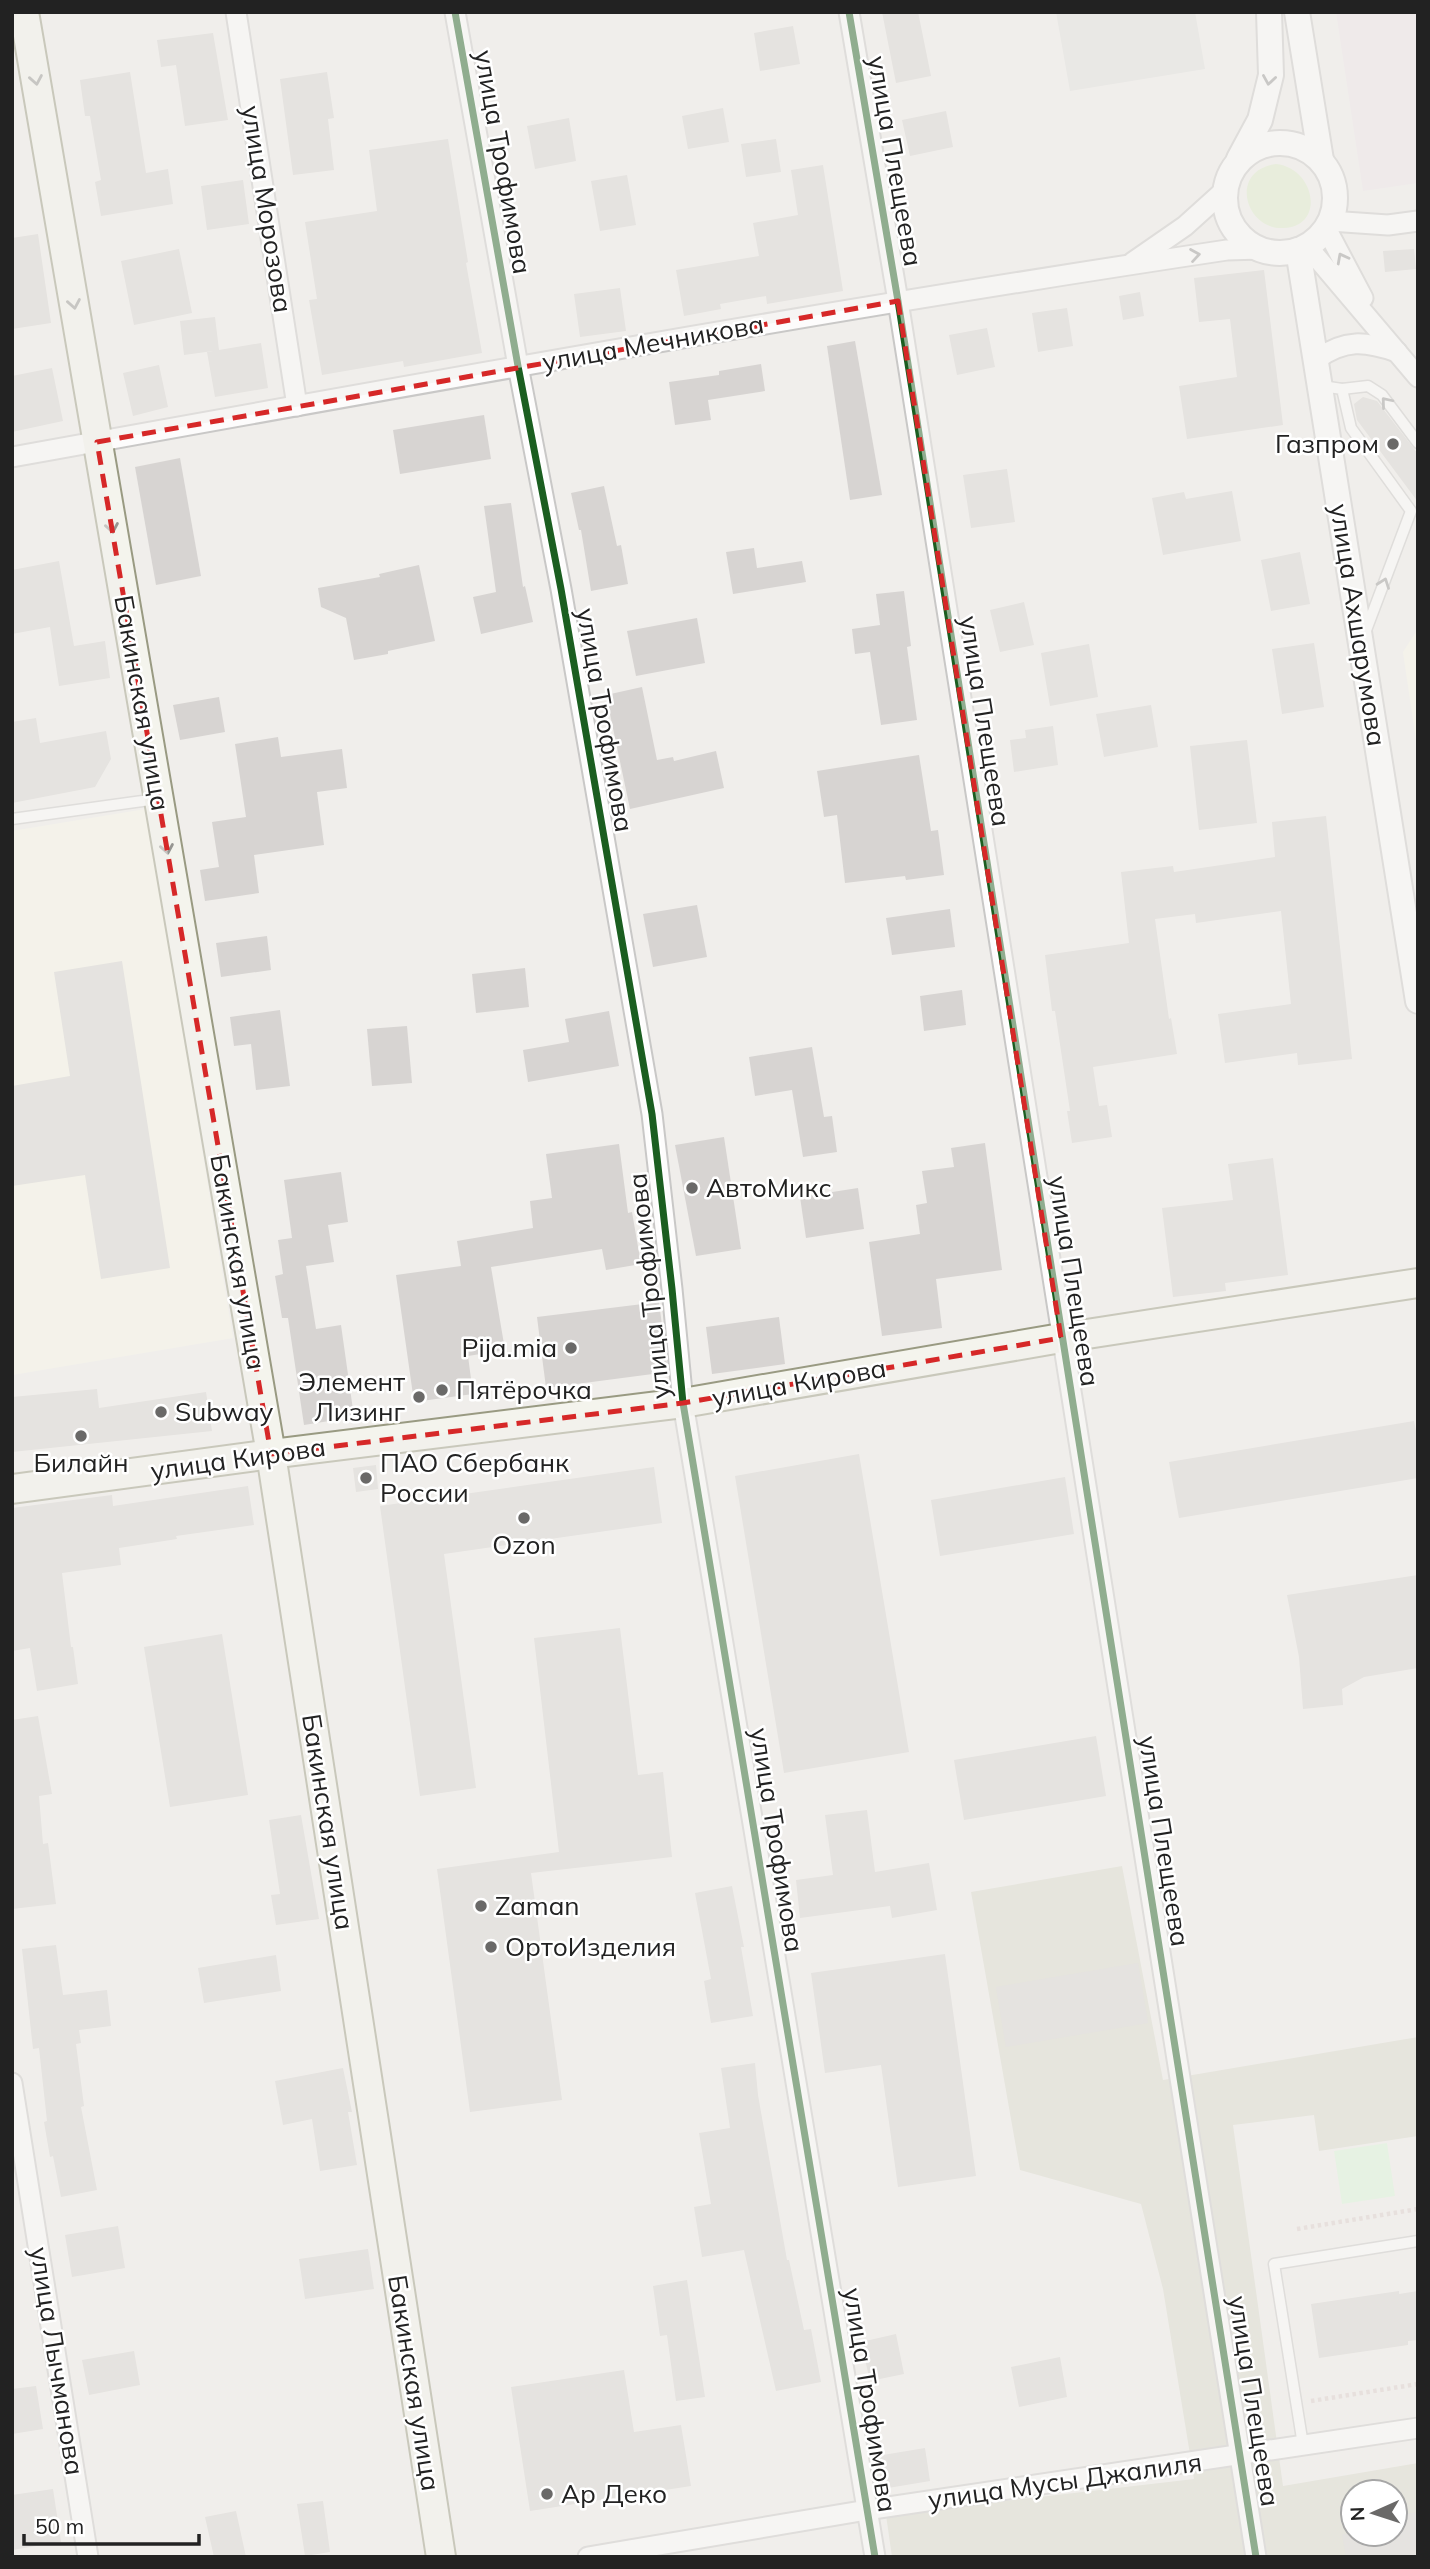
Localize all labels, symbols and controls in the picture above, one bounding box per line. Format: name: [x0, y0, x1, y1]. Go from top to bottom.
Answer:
street label: улица Трофимова: [468, 47, 539, 277]
street label: улица Плещеева: [861, 53, 930, 269]
one-way arrow: [28, 74, 43, 85]
one-way arrow: [1262, 74, 1277, 86]
street label: улица Морозова: [235, 103, 300, 315]
one-way arrow: [1190, 248, 1201, 263]
one-way arrow: [1336, 252, 1350, 265]
one-way arrow: [66, 298, 81, 310]
street label: улица Мечникова: [540, 307, 766, 378]
one-way arrow: [1382, 398, 1395, 410]
place label: Газпром: [1275, 427, 1379, 460]
marker: Газпром: [1385, 436, 1401, 452]
street label: улица Ахшарумова: [1323, 501, 1394, 749]
one-way arrow: [104, 522, 119, 534]
one-way arrow: [1376, 577, 1390, 589]
street label: Бакинская улица: [107, 593, 178, 813]
street label: улица Трофимова: [570, 605, 641, 835]
street label: улица Плещеева: [953, 613, 1018, 829]
one-way arrow: [159, 843, 174, 855]
street label: Бакинская улица: [203, 1152, 274, 1372]
street label: улица Трофимова: [620, 1171, 677, 1401]
place label: АвтоМикс: [706, 1171, 832, 1204]
street label: улица Плещеева: [1042, 1173, 1107, 1389]
marker: АвтоМикс: [684, 1180, 700, 1196]
place label: Pija.mia: [462, 1331, 557, 1364]
marker: Pija.mia: [563, 1340, 579, 1356]
street label: улица Кирова: [709, 1351, 889, 1414]
place label: Элемент Лизинг: [298, 1365, 405, 1428]
place label: Пятёрочка: [456, 1373, 592, 1406]
marker: Пятёрочка: [434, 1382, 450, 1398]
marker: Элемент Лизинг: [411, 1389, 427, 1405]
place label: Subway: [175, 1395, 273, 1428]
marker: Subway: [153, 1404, 169, 1420]
marker: Билайн: [73, 1428, 89, 1444]
street label: улица Кирова: [148, 1430, 328, 1487]
place label: Билайн: [33, 1446, 129, 1479]
place label: ПАО Сбербанк России: [380, 1446, 569, 1509]
marker: ПАО Сбербанк России: [358, 1470, 374, 1486]
marker: Ozon: [516, 1510, 532, 1526]
place label: Ozon: [492, 1528, 556, 1561]
street label: Бакинская улица: [295, 1712, 362, 1932]
street label: улица Трофимова: [743, 1725, 812, 1955]
street label: улица Плещеева: [1132, 1733, 1197, 1949]
place label: Zaman: [495, 1889, 580, 1922]
marker: Zaman: [473, 1898, 489, 1914]
place label: ОртоИзделия: [505, 1930, 676, 1963]
marker: ОртоИзделия: [483, 1939, 499, 1955]
street label: улица Лычманова: [23, 2244, 92, 2477]
street label: Бакинская улица: [381, 2273, 448, 2493]
street label: улица Трофимова: [836, 2285, 905, 2515]
street label: улица Плещеева: [1222, 2293, 1287, 2509]
street label: улица Мусы Джалиля: [926, 2445, 1204, 2516]
place label: Ар Деко: [561, 2477, 667, 2510]
north arrow: [1339, 2478, 1409, 2548]
marker: Ар Деко: [539, 2486, 555, 2502]
scale bar: [24, 2502, 200, 2546]
text: N: [1345, 2506, 1369, 2522]
text: 50 m: [35, 2513, 84, 2539]

